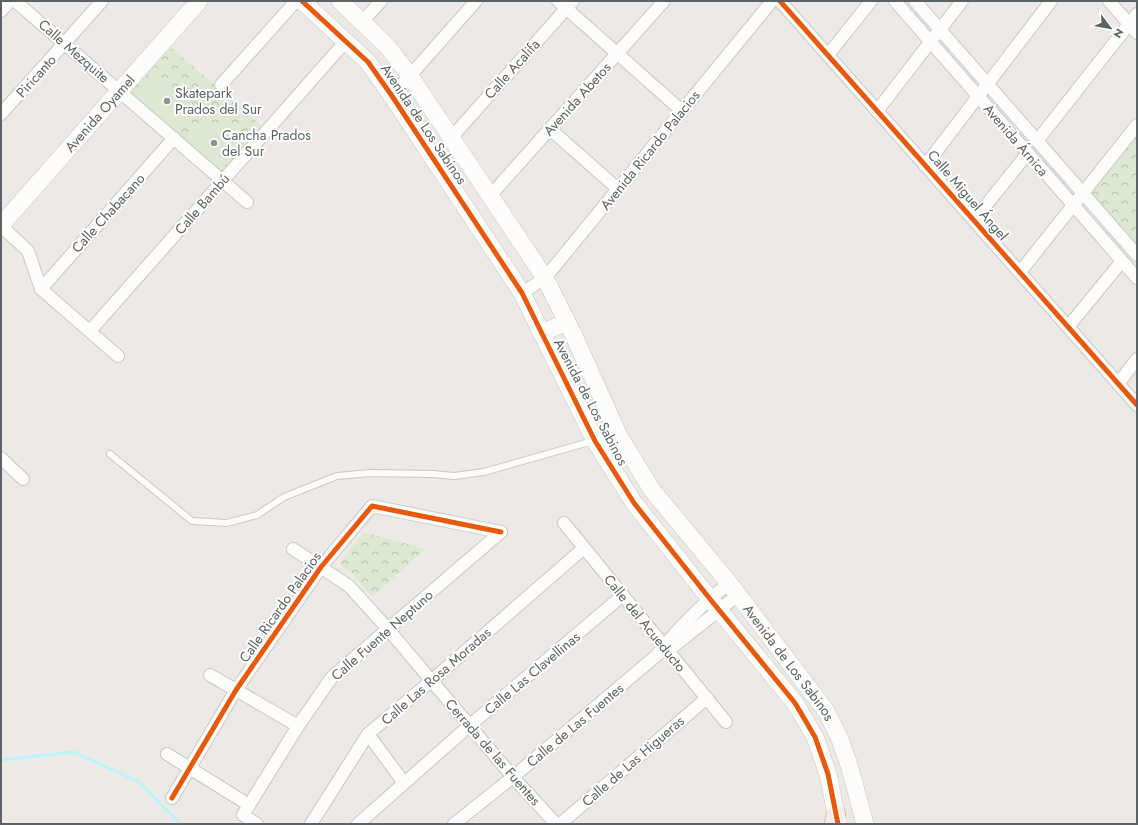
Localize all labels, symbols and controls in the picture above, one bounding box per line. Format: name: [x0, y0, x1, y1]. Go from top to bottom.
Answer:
north arrow: [1090, 8, 1130, 48]
street label: Calle Mezquite: [34, 14, 114, 88]
text: N: [1109, 25, 1128, 41]
street label: Calle Acalifa: [480, 35, 544, 103]
street label: Piricanto: [11, 50, 61, 102]
street label: Avenida Abetos: [539, 58, 616, 140]
street label: Avenida de Los Sabinos: [376, 60, 472, 189]
street label: Avenida Oyamel: [60, 70, 139, 156]
place label: Skatepark Prados del Sur: [175, 83, 262, 119]
street label: Avenida Ricardo Palacios: [595, 86, 705, 214]
marker: Skatepark Prados del Sur: [162, 96, 172, 106]
street label: Avenida Árnica: [979, 99, 1053, 181]
place label: Cancha Prados del Sur: [222, 125, 311, 161]
marker: Cancha Prados del Sur: [209, 138, 219, 148]
street label: Calle Miguel Ángel: [923, 145, 1013, 245]
street label: Calle Chabacano: [67, 169, 149, 257]
street label: Calle Bambú: [170, 169, 234, 239]
street label: Avenida de Los Sabinos: [549, 335, 633, 469]
street label: Calle Ricardo Palacios: [234, 547, 326, 666]
street label: Calle del Acueducto: [599, 570, 691, 676]
street label: Calle Fuente Neptuno: [327, 585, 438, 685]
street label: Avenida de Los Sabinos: [738, 600, 839, 725]
street label: Calle Las Rosa Moradas: [377, 622, 496, 729]
street label: Calle Las Clavellinas: [480, 627, 584, 719]
street label: Calle de Las Fuentes: [522, 678, 628, 772]
street label: Cerrada de las Fuentes: [441, 694, 545, 810]
street label: Calle de Las Higueras: [577, 711, 689, 811]

